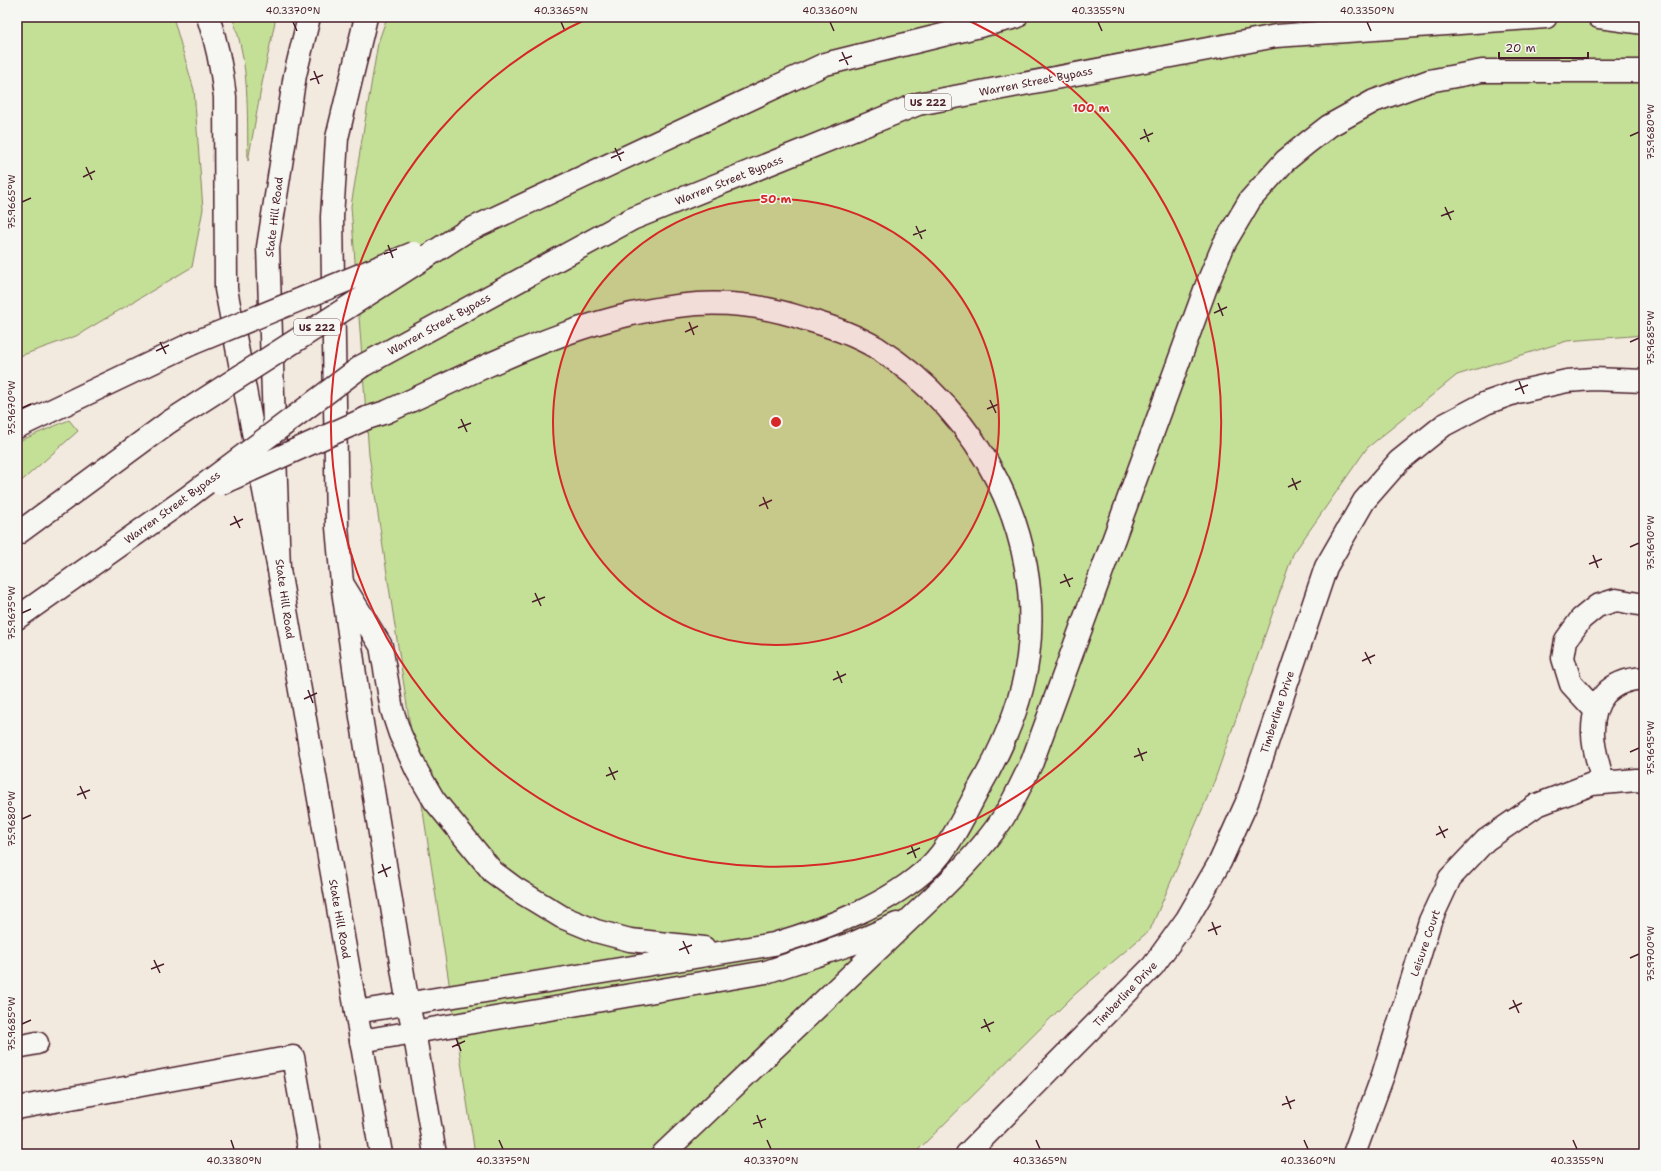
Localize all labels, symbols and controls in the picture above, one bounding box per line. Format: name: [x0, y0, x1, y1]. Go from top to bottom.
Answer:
text: 40.3370°N: [266, 4, 320, 17]
text: 40.3365°N: [534, 4, 588, 17]
text: 40.3360°N: [802, 4, 858, 17]
text: 40.3355°N: [1071, 4, 1125, 17]
text: 40.3350°N: [1340, 4, 1394, 17]
scale bar: [1499, 34, 1588, 60]
text: 20 m: [1505, 40, 1536, 56]
street label: Warren Street Bypass: [978, 63, 1094, 100]
road number: US 222: [905, 94, 951, 110]
text: 100 m: [1073, 100, 1110, 116]
text: 75.9680°W: [1644, 104, 1657, 160]
street label: Warren Street Bypass: [673, 152, 786, 209]
text: 75.9665°W: [5, 174, 18, 230]
street label: State Hill Road: [262, 176, 287, 258]
text: 50 m: [761, 191, 792, 207]
street label: Warren Street Bypass: [385, 290, 493, 359]
text: 75.9685°W: [1644, 310, 1657, 366]
road number: US 222: [294, 319, 340, 335]
text: 75.9670°W: [5, 380, 18, 436]
centre of rings: [769, 415, 783, 429]
street label: Warren Street Bypass: [121, 467, 223, 547]
text: 75.9690°W: [1644, 515, 1657, 571]
street label: State Hill Road: [271, 558, 298, 640]
text: 75.9675°W: [5, 585, 18, 640]
street label: Timberline Drive: [1257, 669, 1298, 756]
text: 75.9695°W: [1644, 720, 1657, 775]
text: 75.9680°W: [5, 791, 18, 847]
street label: State Hill Road: [325, 878, 354, 960]
street label: Leisure Court: [1407, 907, 1444, 979]
text: 75.9700°W: [1644, 926, 1657, 982]
street label: Timberline Drive: [1090, 958, 1161, 1031]
text: 75.9685°W: [5, 996, 18, 1052]
text: 40.3380°N: [206, 1154, 262, 1167]
text: 40.3375°N: [476, 1154, 530, 1167]
text: 40.3370°N: [744, 1154, 798, 1167]
text: 40.3365°N: [1013, 1154, 1067, 1167]
text: 40.3360°N: [1280, 1154, 1336, 1167]
text: 40.3355°N: [1550, 1154, 1604, 1167]

